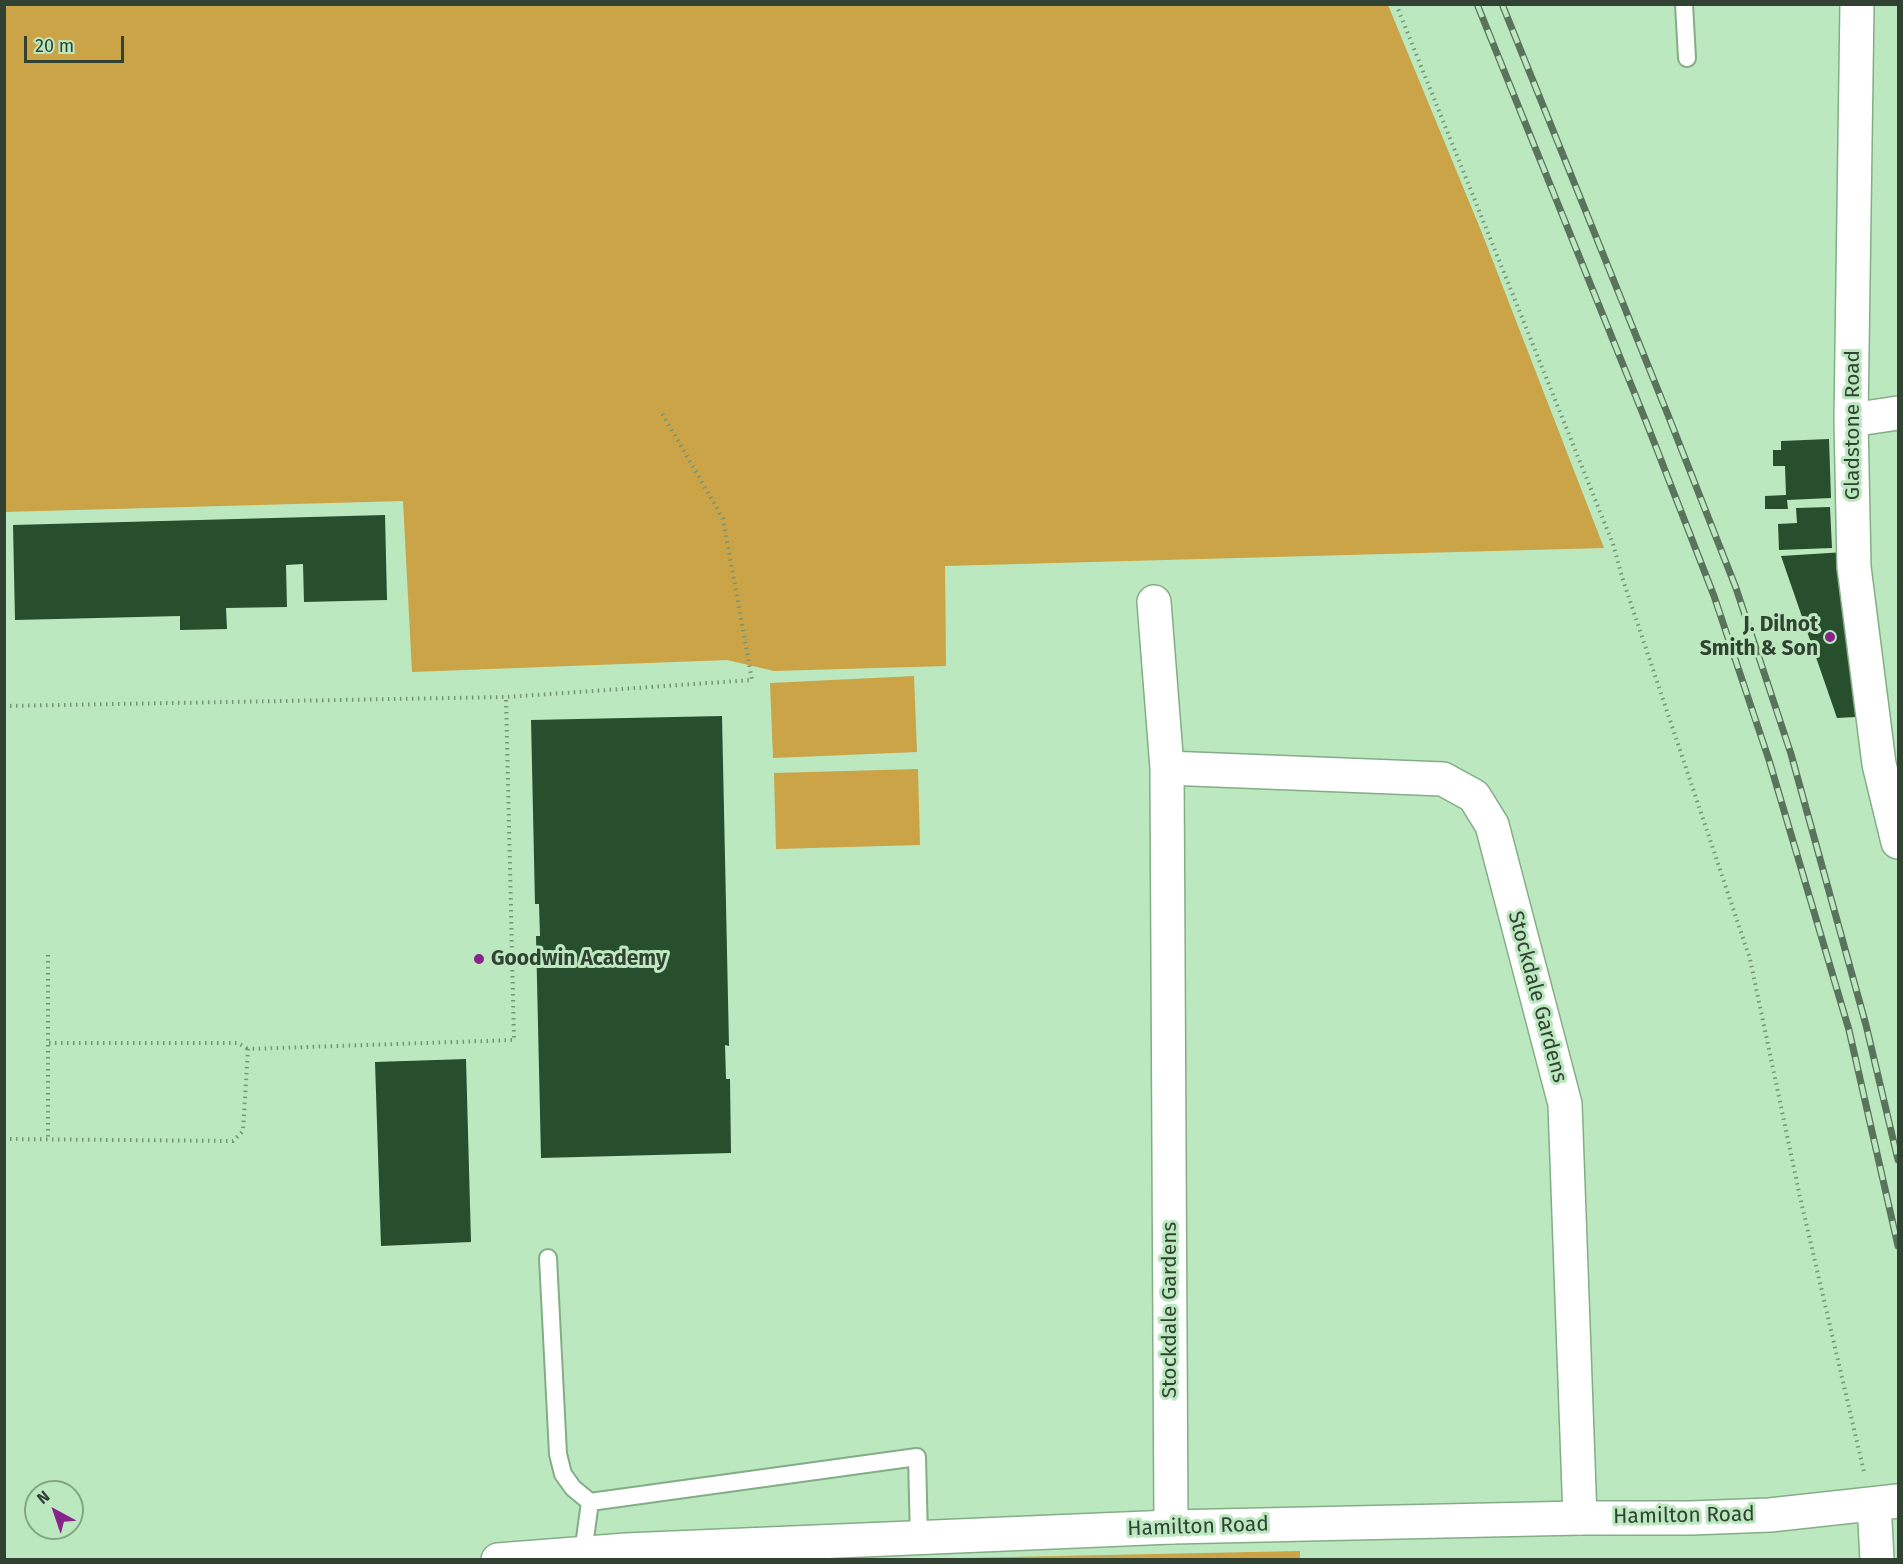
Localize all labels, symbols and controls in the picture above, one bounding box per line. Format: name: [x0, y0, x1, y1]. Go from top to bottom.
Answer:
scale bar: [27, 24, 128, 62]
text: 20 m: [35, 35, 74, 57]
street label: Gladstone Road: [1840, 350, 1866, 500]
place label: J. Dilnot Smith & Son: [1700, 612, 1818, 662]
marker: J. Dilnot Smith & Son: [1823, 630, 1837, 644]
street label: Stockdale Gardens: [1502, 908, 1572, 1086]
place label: Goodwin Academy: [491, 946, 667, 972]
marker: Goodwin Academy: [472, 952, 486, 966]
street label: Stockdale Gardens: [1157, 1222, 1183, 1398]
north arrow: [24, 1480, 84, 1540]
text: N: [33, 1487, 54, 1508]
street label: Hamilton Road: [1613, 1502, 1755, 1530]
street label: Hamilton Road: [1127, 1512, 1269, 1542]

